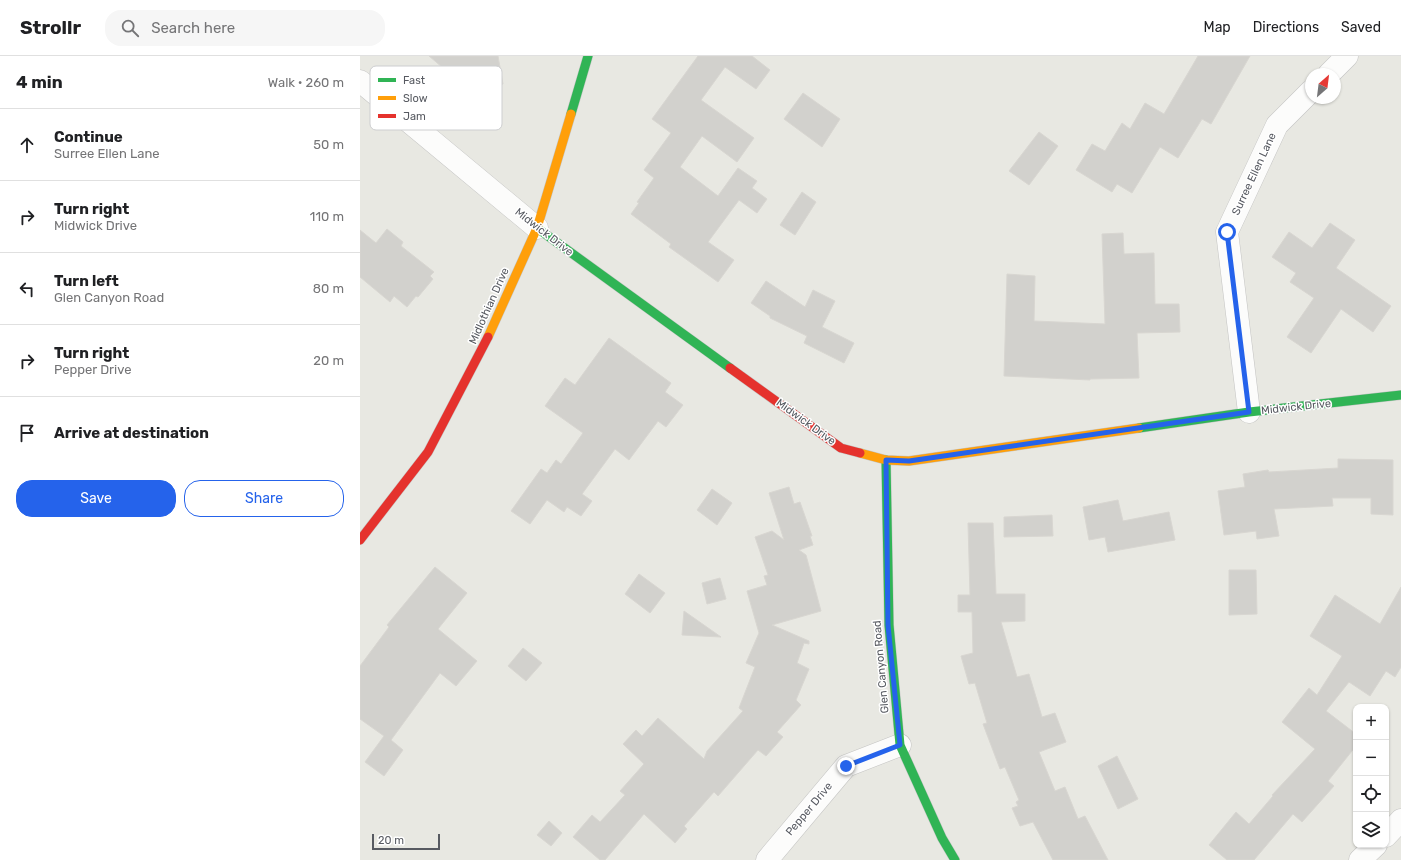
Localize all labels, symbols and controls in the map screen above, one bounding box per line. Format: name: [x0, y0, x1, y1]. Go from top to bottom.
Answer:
search box: [105, 10, 385, 46]
text: Strollr: [20, 16, 81, 39]
icon: search: [119, 17, 141, 39]
text: Search here: [151, 19, 235, 37]
text: Map: [1204, 19, 1231, 36]
text: Directions: [1253, 19, 1319, 36]
text: Saved: [1341, 19, 1381, 36]
legend: [370, 66, 502, 130]
north arrow: [1305, 68, 1341, 104]
text: 4 min: [16, 72, 63, 92]
text: Fast: [403, 74, 426, 87]
text: Walk · 260 m: [268, 75, 344, 90]
text: Slow: [403, 92, 428, 105]
text: Jam: [403, 110, 426, 123]
text: Continue: [54, 128, 123, 146]
street label: Surree Ellen Lane: [1229, 131, 1279, 217]
icon: ahead: [16, 134, 38, 156]
text: 50 m: [313, 137, 344, 152]
text: Surree Ellen Lane: [54, 146, 160, 161]
text: Turn right: [54, 200, 129, 218]
street label: Midwick Drive: [512, 205, 576, 259]
icon: right: [16, 206, 38, 228]
text: 110 m: [310, 209, 344, 224]
text: Midwick Drive: [54, 218, 137, 233]
route start: [1218, 223, 1236, 241]
street label: Midlothian Drive: [466, 266, 512, 346]
text: Turn left: [54, 272, 119, 290]
icon: left: [16, 278, 38, 300]
text: 80 m: [313, 281, 344, 296]
text: Glen Canyon Road: [54, 290, 164, 305]
text: Turn right: [54, 344, 129, 362]
icon: right: [16, 350, 38, 372]
text: 20 m: [313, 353, 344, 368]
text: Pepper Drive: [54, 362, 131, 377]
street label: Midwick Drive: [774, 396, 838, 448]
street label: Midwick Drive: [1260, 397, 1332, 417]
icon: arrive: [16, 422, 38, 444]
text: Arrive at destination: [54, 424, 209, 442]
button: Save: [16, 480, 176, 517]
button: Share: [184, 480, 344, 517]
street label: Glen Canyon Road: [870, 620, 892, 714]
map controls: [1353, 704, 1389, 848]
button: +: [1353, 704, 1389, 740]
button: −: [1353, 740, 1389, 776]
route end: [837, 757, 855, 775]
button: locate: [1353, 776, 1389, 812]
street label: Pepper Drive: [783, 780, 835, 838]
button: layers: [1353, 812, 1389, 848]
scale bar: [372, 832, 440, 851]
text: 20 m: [378, 834, 404, 847]

